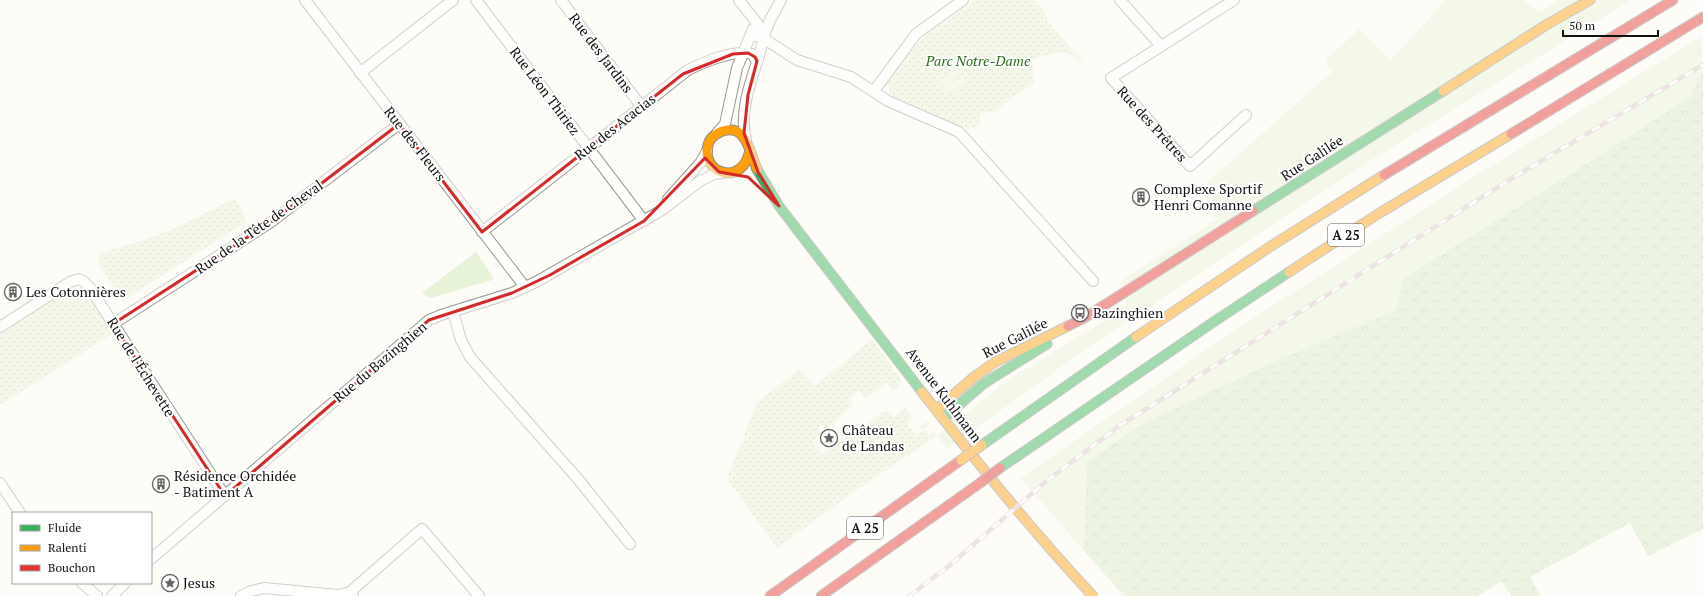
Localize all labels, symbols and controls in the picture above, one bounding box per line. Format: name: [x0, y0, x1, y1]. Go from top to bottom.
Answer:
street label: Rue des Jardins: [565, 9, 638, 96]
scale bar: [1563, 12, 1658, 38]
text: 50 m: [1569, 18, 1596, 33]
street label: Rue Léon Thiriez: [506, 43, 585, 139]
park label: Parc Notre-Dame: [925, 51, 1031, 70]
street label: Rue des Prêtres: [1113, 82, 1192, 166]
street label: Rue des Acacias: [570, 89, 659, 164]
street label: Rue des Fleurs: [380, 102, 451, 185]
street label: Rue Galilée: [1277, 130, 1347, 185]
street label: Rue de la Tête de Cheval: [191, 175, 326, 278]
place label: Complexe Sportif Henri Comanne: [1154, 179, 1263, 214]
building icon: Complexe Sportif Henri Comanne: [1131, 187, 1151, 207]
road number: A 25: [1328, 224, 1364, 246]
building icon: Les Cotonnières: [3, 282, 23, 302]
place label: Les Cotonnières: [26, 282, 126, 301]
bus stop icon: Bazinghien: [1070, 303, 1090, 323]
place label: Bazinghien: [1093, 303, 1164, 322]
street label: Rue de l'Échevette: [103, 313, 180, 420]
street label: Rue Galilée: [979, 313, 1051, 362]
street label: Rue du Bazinghien: [329, 316, 431, 406]
street label: Avenue Kuhlmann: [902, 343, 987, 447]
place label: Château de Landas: [842, 420, 904, 455]
place icon: Château de Landas: [819, 428, 839, 448]
place label: Résidence Orchidée - Batiment A: [174, 466, 296, 501]
building icon: Résidence Orchidée - Batiment A: [151, 474, 171, 494]
legend: [12, 512, 152, 584]
road number: A 25: [847, 517, 883, 539]
text: Fluide: [48, 520, 81, 535]
text: Ralenti: [48, 540, 87, 555]
text: Bouchon: [48, 560, 95, 575]
place icon: Jesus: [160, 573, 180, 593]
place label: Jesus: [183, 573, 215, 592]

